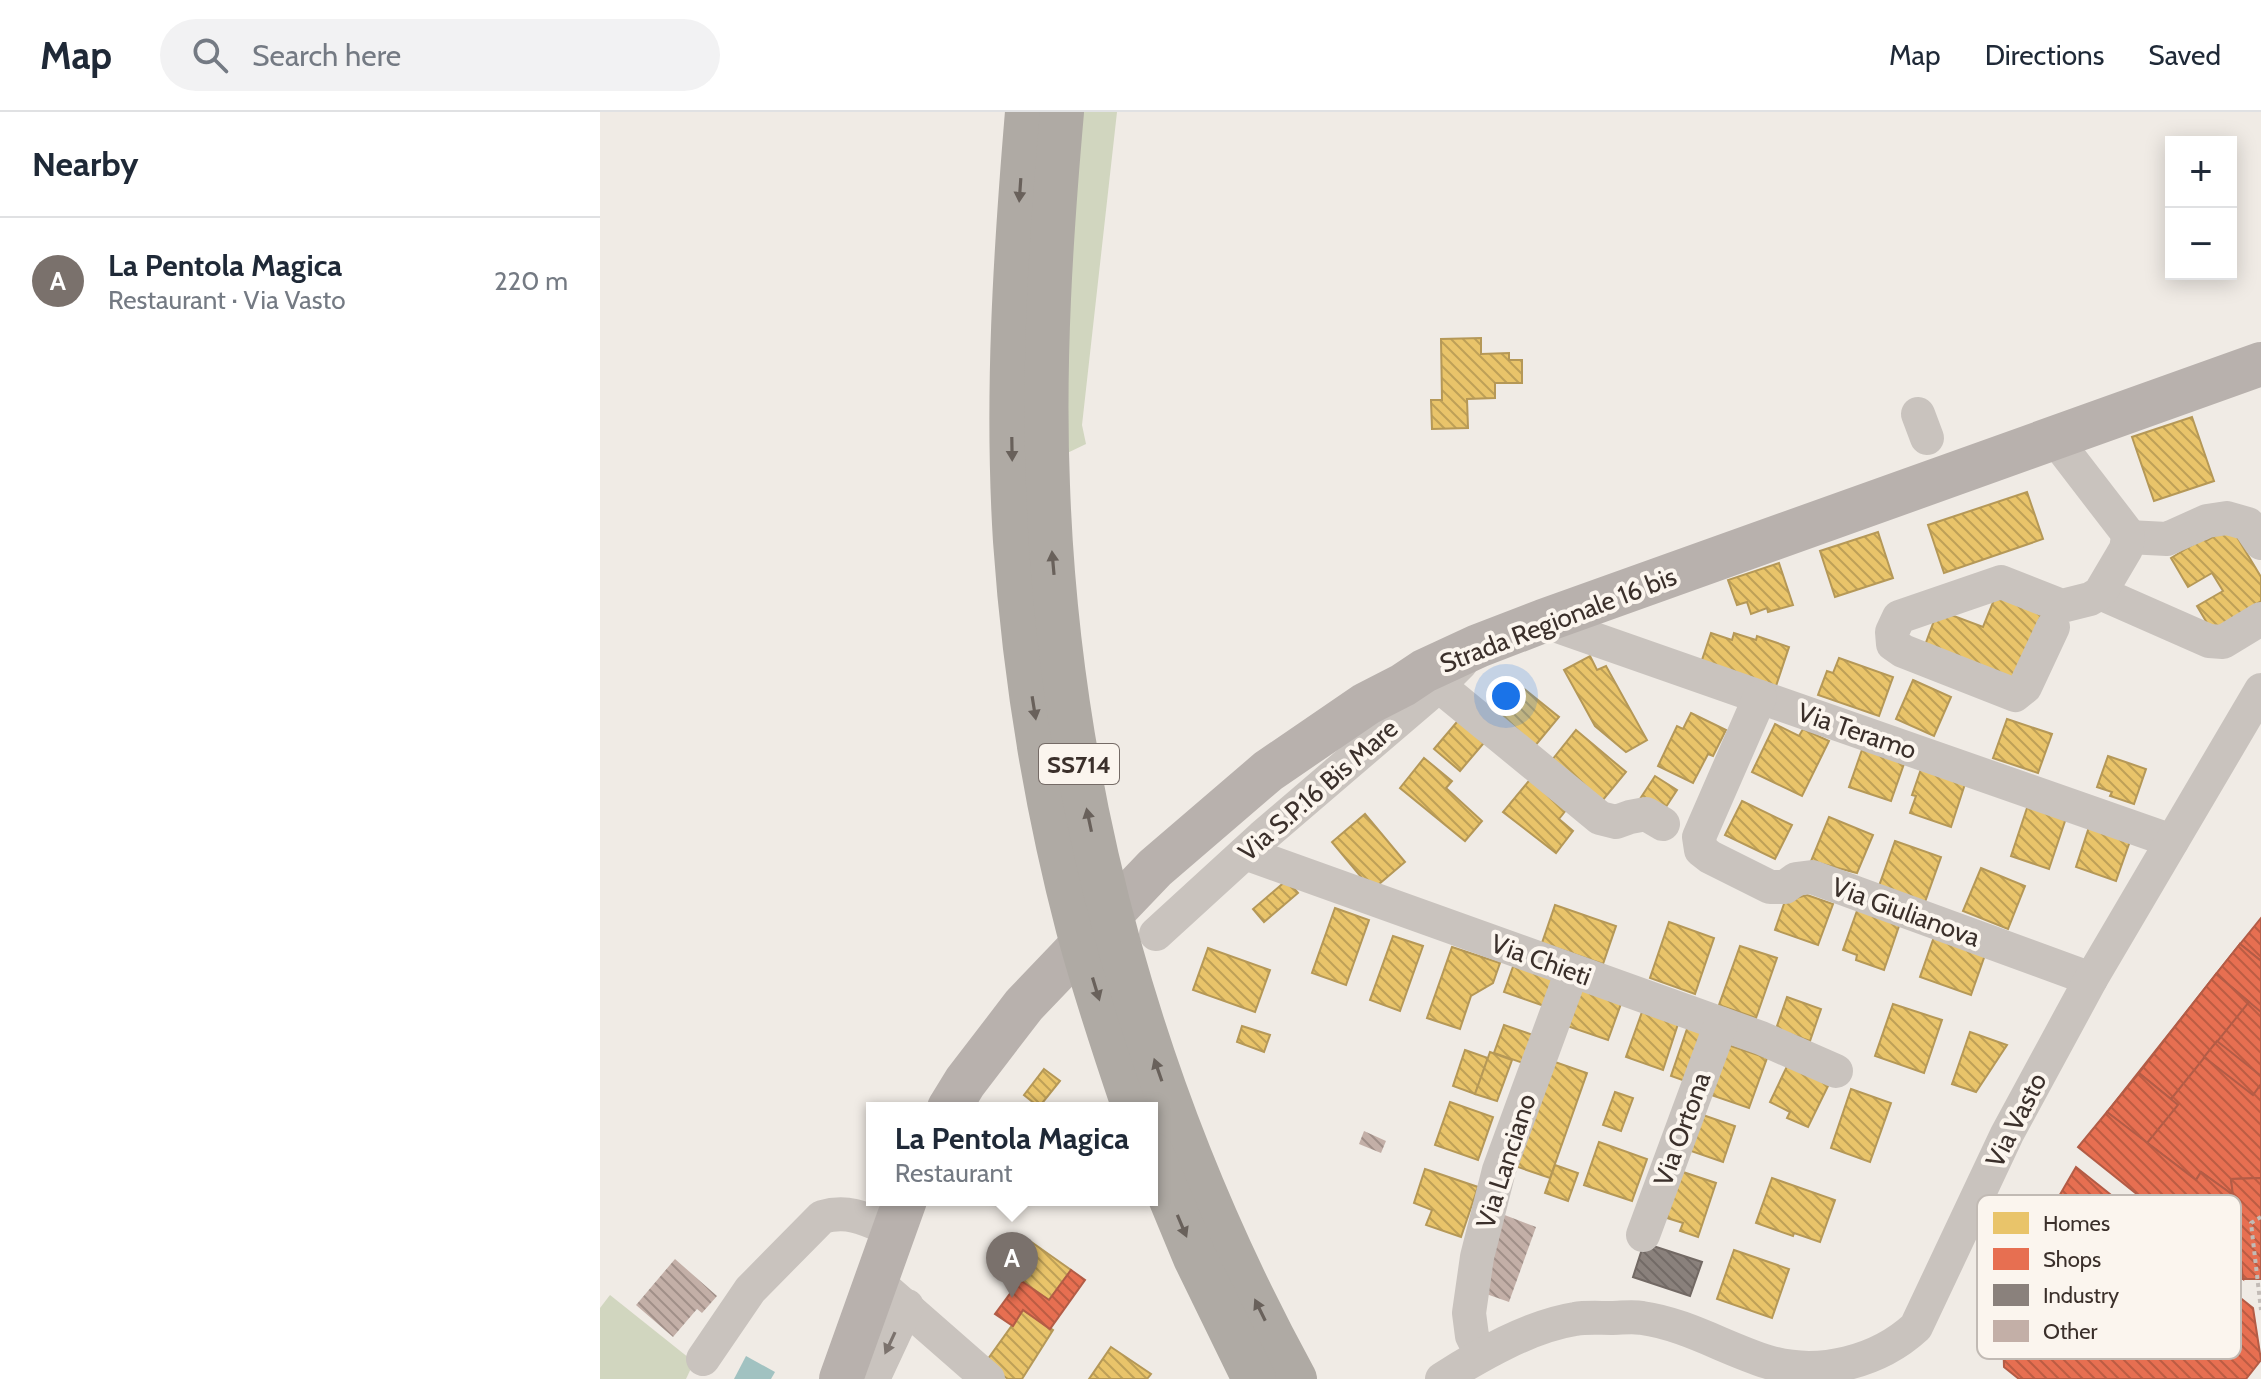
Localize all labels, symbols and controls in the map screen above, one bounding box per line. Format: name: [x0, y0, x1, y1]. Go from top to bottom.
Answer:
search box: [160, 19, 720, 91]
text: Map: [40, 32, 112, 79]
icon: search: [188, 33, 232, 77]
text: Search here: [252, 37, 401, 74]
text: Map: [1889, 38, 1941, 72]
text: Directions: [1985, 38, 2104, 72]
text: Saved: [2148, 38, 2221, 72]
map controls: [2165, 136, 2237, 280]
button: +: [2165, 136, 2237, 208]
text: Nearby: [32, 143, 139, 185]
one-way arrow: [1013, 178, 1026, 203]
button: −: [2165, 208, 2237, 280]
text: La Pentola Magica: [108, 247, 342, 284]
text: A: [50, 265, 66, 297]
text: 220 m: [494, 265, 568, 297]
text: Restaurant · Via Vasto: [108, 284, 345, 316]
one-way arrow: [1006, 437, 1018, 462]
one-way arrow: [1046, 550, 1059, 575]
street label: Strada Regionale 16 bis: [1435, 560, 1681, 680]
your location: [1486, 676, 1526, 716]
one-way arrow: [1028, 696, 1040, 721]
street label: Via Teramo: [1793, 696, 1921, 766]
street label: Via S.P.16 Bis Mare: [1232, 712, 1404, 868]
road number: SS714: [1039, 744, 1119, 784]
one-way arrow: [1083, 807, 1095, 832]
street label: Via Giulianova: [1828, 870, 1985, 954]
street label: Via Chieti: [1487, 927, 1595, 993]
one-way arrow: [1090, 978, 1103, 1002]
one-way arrow: [1152, 1058, 1164, 1082]
street label: Via Ortona: [1647, 1067, 1718, 1190]
street label: Via Vasto: [1979, 1067, 2053, 1173]
street label: Via Lanciano: [1469, 1090, 1543, 1232]
popup: [866, 1102, 1158, 1206]
text: La Pentola Magica: [895, 1120, 1129, 1157]
text: Restaurant: [895, 1157, 1013, 1189]
legend: [1977, 1195, 2241, 1359]
text: Homes: [2043, 1210, 2110, 1237]
one-way arrow: [1175, 1215, 1188, 1238]
pin: A: [986, 1232, 1038, 1298]
text: Shops: [2043, 1246, 2101, 1273]
text: Industry: [2043, 1282, 2119, 1309]
one-way arrow: [1253, 1298, 1267, 1321]
text: Other: [2043, 1318, 2098, 1345]
one-way arrow: [883, 1331, 897, 1354]

